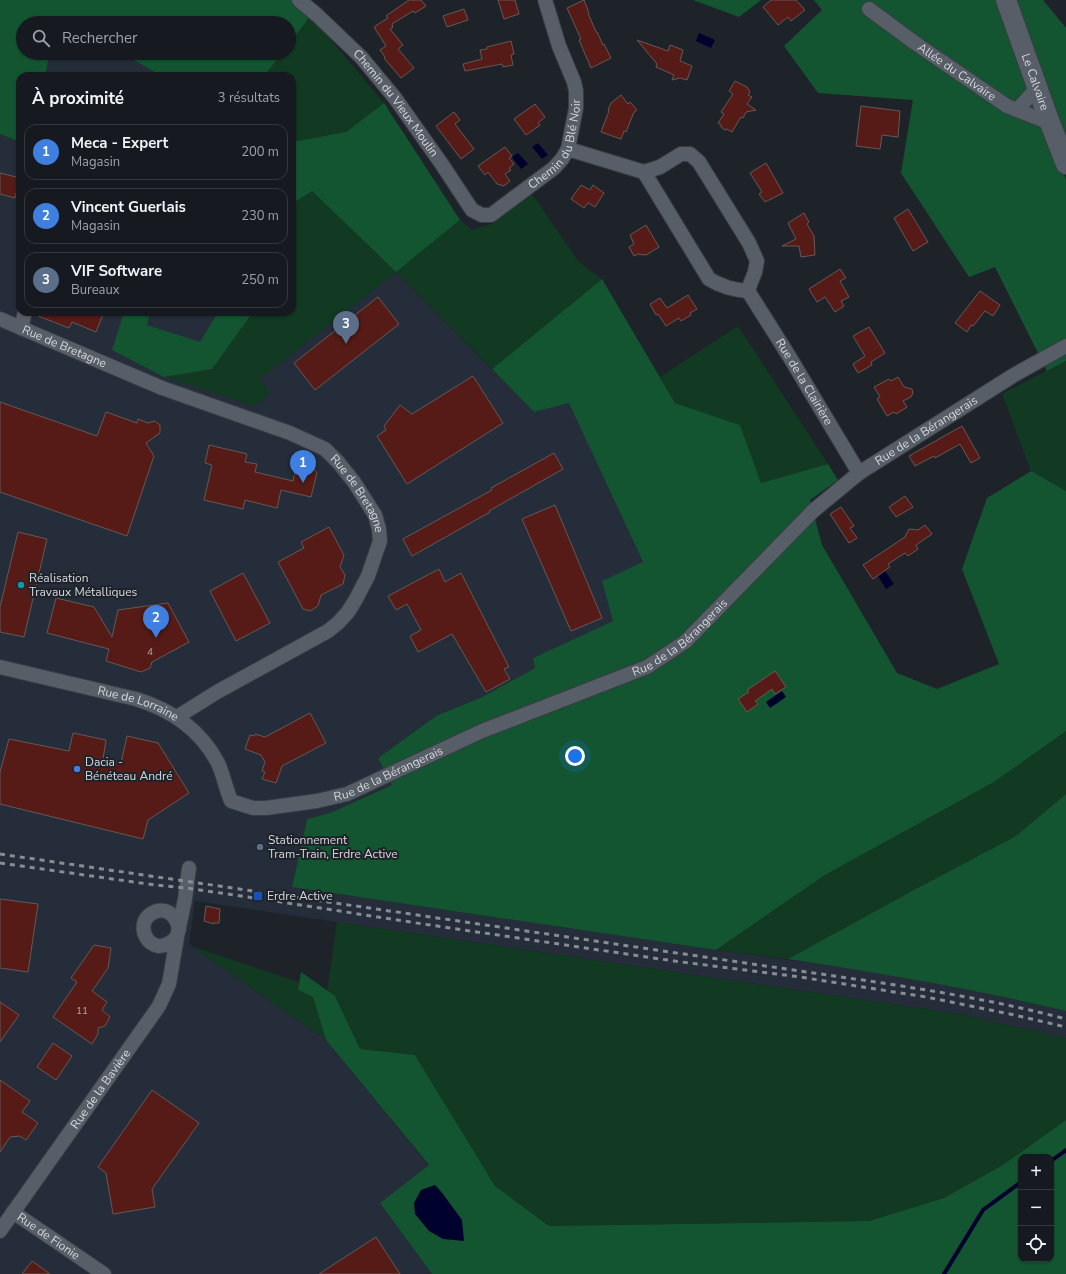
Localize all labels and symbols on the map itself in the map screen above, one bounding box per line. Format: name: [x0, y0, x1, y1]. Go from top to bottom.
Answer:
street label: Allée du Calvaire: [914, 39, 999, 104]
street label: Chemin du Vieux Moulin: [350, 46, 442, 160]
street label: Le Calvaire: [1018, 51, 1053, 113]
street label: Chemin du Blé Noir: [525, 99, 584, 193]
pin: 3: [333, 311, 359, 344]
street label: Rue de Bretagne: [20, 321, 109, 371]
street label: Rue de la Clairière: [772, 335, 837, 428]
street label: Rue de la Bérangerais: [872, 392, 981, 469]
pin: 1: [290, 450, 316, 483]
street label: Rue de Bretagne: [327, 451, 387, 533]
place label: Réalisation Travaux Métalliques: [29, 570, 138, 600]
marker: Réalisation Travaux Métalliques: [16, 580, 26, 590]
street label: Rue de la Bérangerais: [630, 595, 731, 680]
pin: 2: [143, 605, 169, 638]
house number: 4: [147, 645, 153, 659]
street label: Rue de Lorraine: [96, 682, 182, 725]
street label: Rue de la Bérangerais: [332, 742, 446, 805]
your location: [565, 746, 585, 766]
place label: Dacia - Bénéteau André: [85, 754, 173, 784]
marker: Dacia - Bénéteau André: [72, 764, 82, 774]
place label: Stationnement Tram-Train, Erdre Active: [268, 832, 398, 862]
marker: Stationnement Tram-Train, Erdre Active: [255, 842, 265, 852]
place label: Erdre Active: [267, 888, 333, 904]
marker: Erdre Active: [252, 890, 264, 902]
house number: 11: [76, 1004, 88, 1018]
street label: Rue de la Bavière: [67, 1046, 134, 1132]
street label: Rue de Fionie: [14, 1209, 83, 1263]

